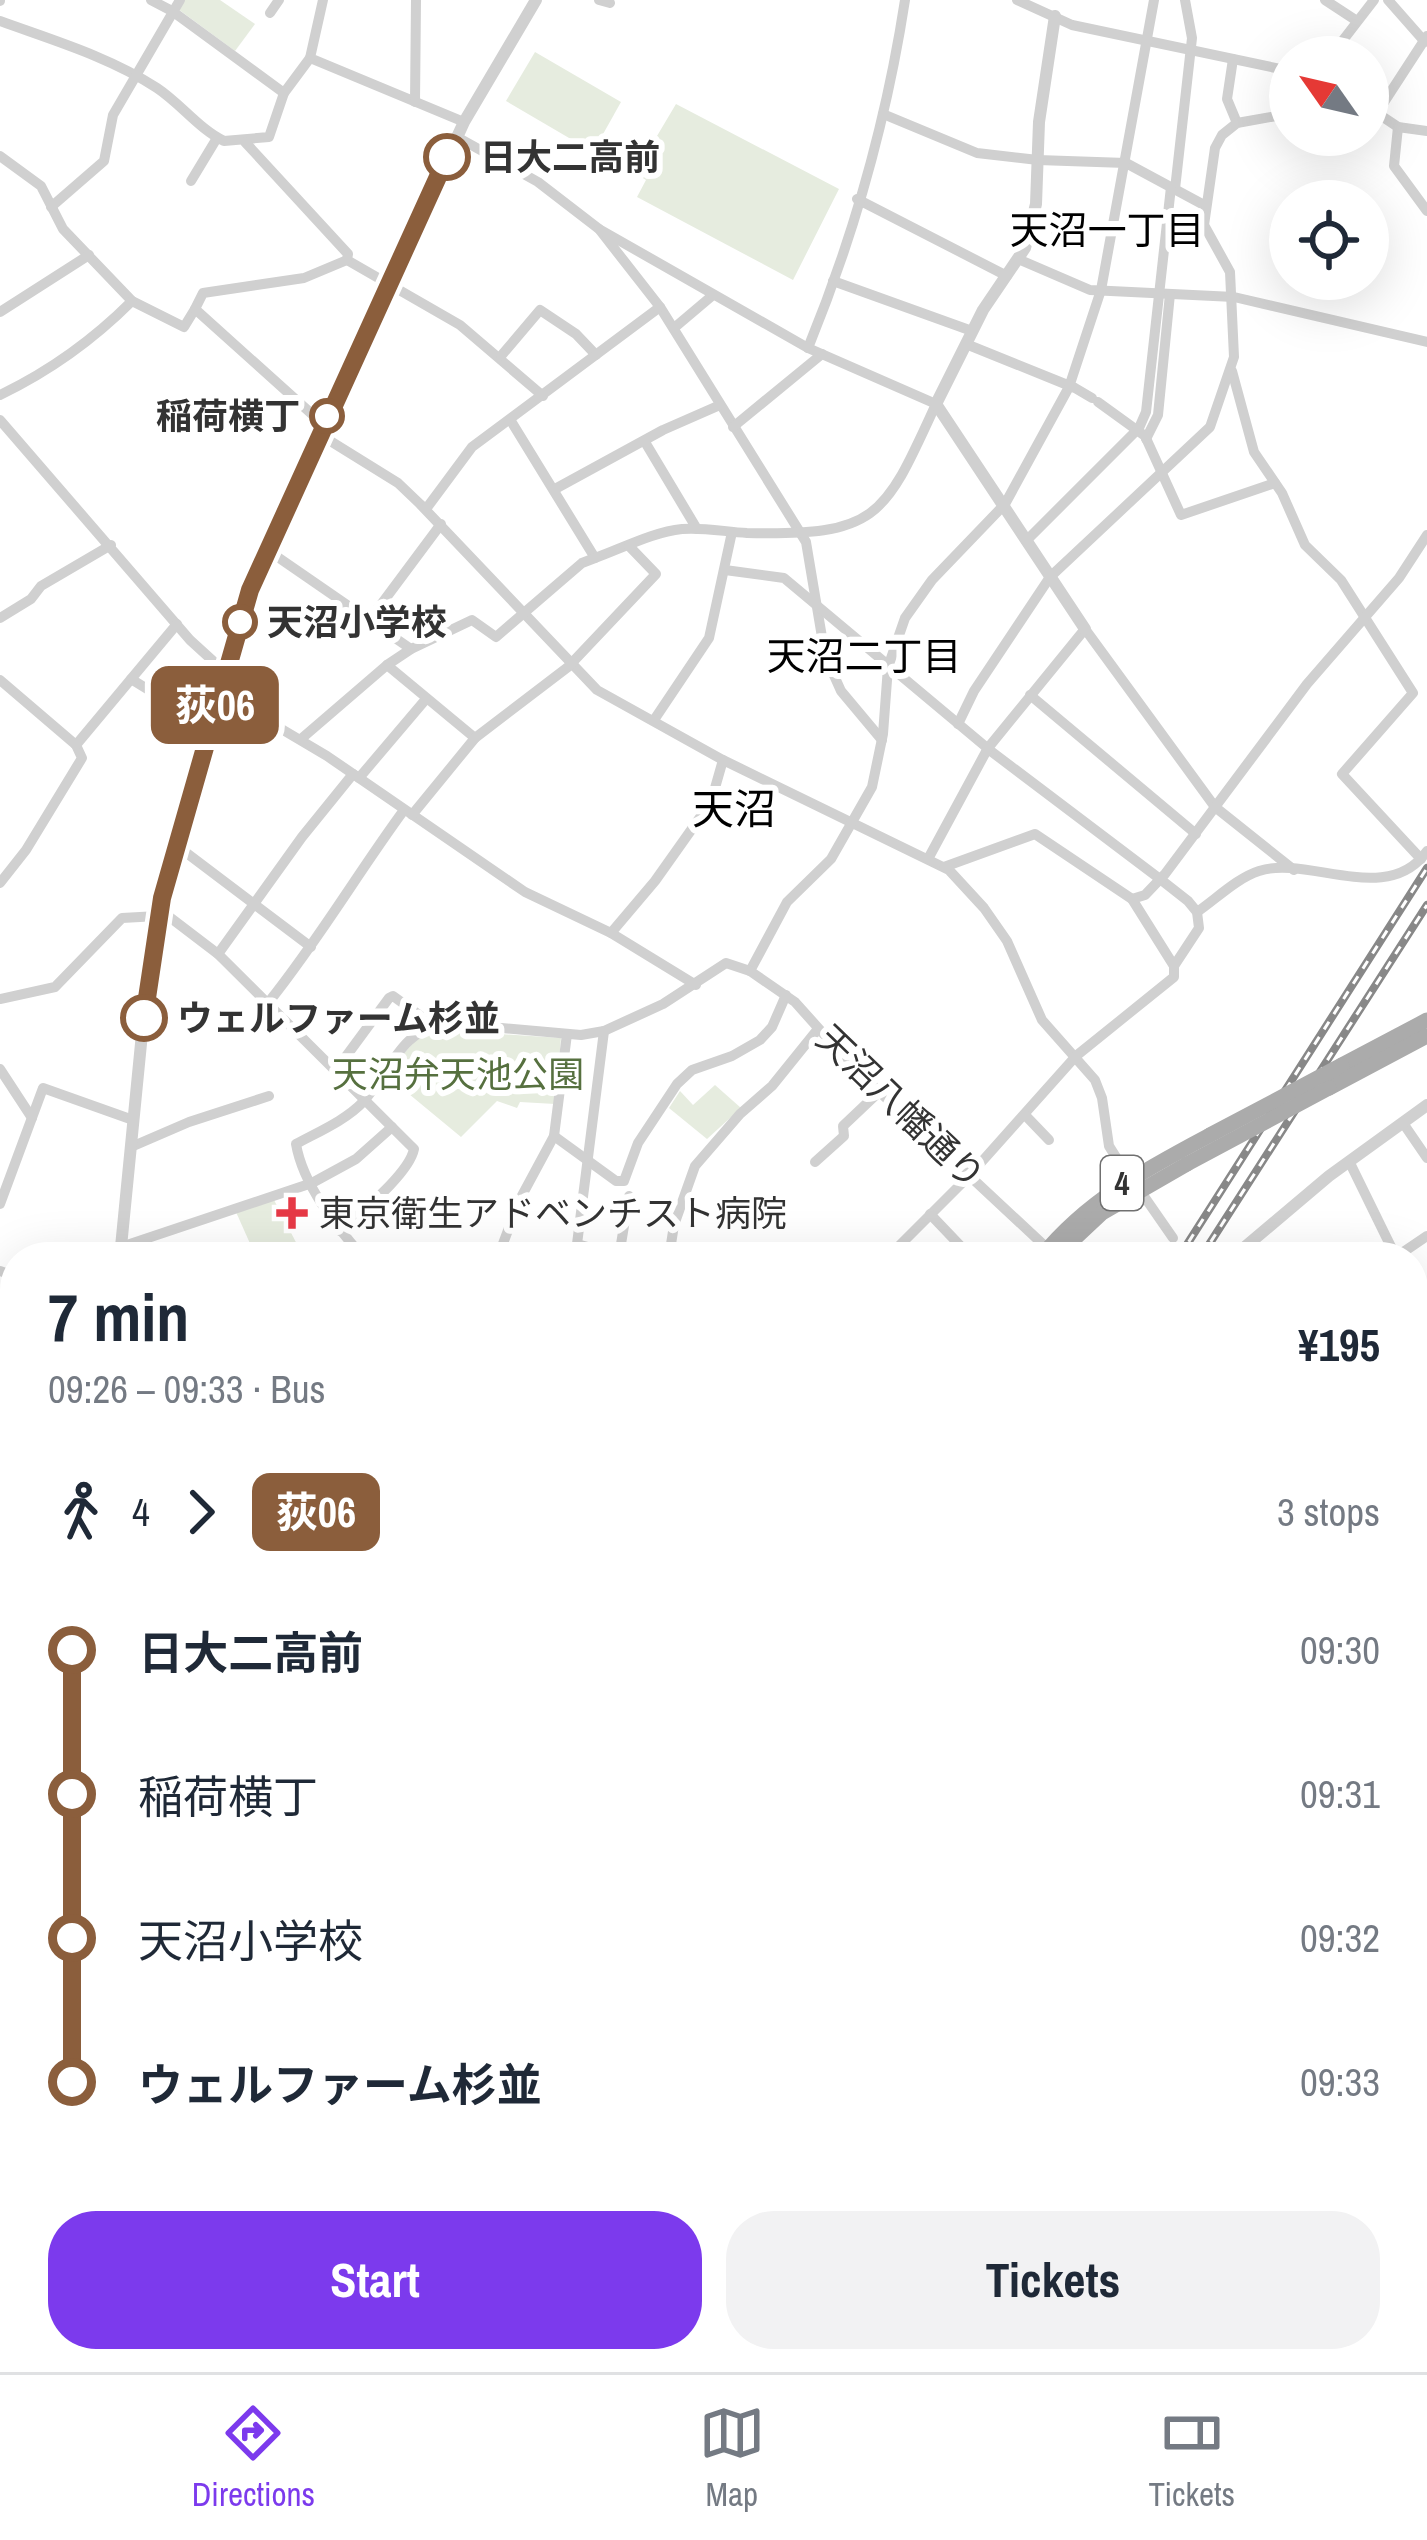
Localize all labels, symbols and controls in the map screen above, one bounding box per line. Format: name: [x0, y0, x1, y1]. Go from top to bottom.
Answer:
north arrow: [1269, 36, 1389, 156]
map controls: [1269, 36, 1389, 300]
place label: 日大二高前: [480, 133, 660, 181]
marker: 日大二高前: [425, 135, 469, 179]
button: locate: [1269, 180, 1389, 300]
district label: 天沼一丁目: [1009, 204, 1205, 256]
place label: 稲荷横丁: [156, 392, 300, 440]
marker: 稲荷横丁: [311, 400, 343, 432]
place label: 天沼小学校: [267, 598, 447, 646]
marker: 天沼小学校: [224, 606, 256, 638]
district label: 天沼二丁目: [766, 630, 962, 682]
line badge: 荻06: [146, 666, 284, 744]
text: 荻06: [175, 677, 255, 733]
district label: 天沼: [692, 781, 776, 837]
place label: ウェルファーム杉並: [177, 994, 500, 1042]
marker: ウェルファーム杉並: [122, 996, 166, 1040]
street label: 天沼八幡通り: [807, 1015, 995, 1199]
park label: 天沼弁天池公園: [332, 1050, 584, 1098]
road number: 4: [1101, 1156, 1143, 1210]
place label: 東京衛生アドベンチスト病院: [319, 1189, 787, 1237]
marker: 東京衛生アドベンチスト病院: [276, 1197, 308, 1229]
text: 7 min: [48, 1273, 189, 1362]
text: ¥195: [1298, 1314, 1380, 1375]
text: 09:26 – 09:33 · Bus: [48, 1363, 325, 1415]
icon: walk: [48, 1479, 114, 1545]
icon: forward: [168, 1479, 234, 1545]
text: 荻06: [276, 1484, 356, 1540]
text: 4: [132, 1486, 150, 1538]
text: 3 stops: [1277, 1486, 1380, 1538]
text: 日大二高前: [138, 1622, 363, 1683]
text: 09:30: [1300, 1624, 1380, 1676]
text: 稲荷横丁: [138, 1766, 318, 1827]
text: 09:31: [1300, 1768, 1380, 1820]
text: 天沼小学校: [138, 1910, 363, 1971]
text: 09:32: [1300, 1912, 1380, 1964]
text: ウェルファーム杉並: [138, 2054, 542, 2115]
text: 09:33: [1300, 2056, 1380, 2108]
button: Start: [48, 2211, 702, 2349]
button: Tickets: [726, 2211, 1380, 2349]
tab: Directions: [192, 2400, 315, 2516]
tab: Map: [699, 2400, 765, 2516]
tab: Tickets: [1149, 2400, 1235, 2516]

